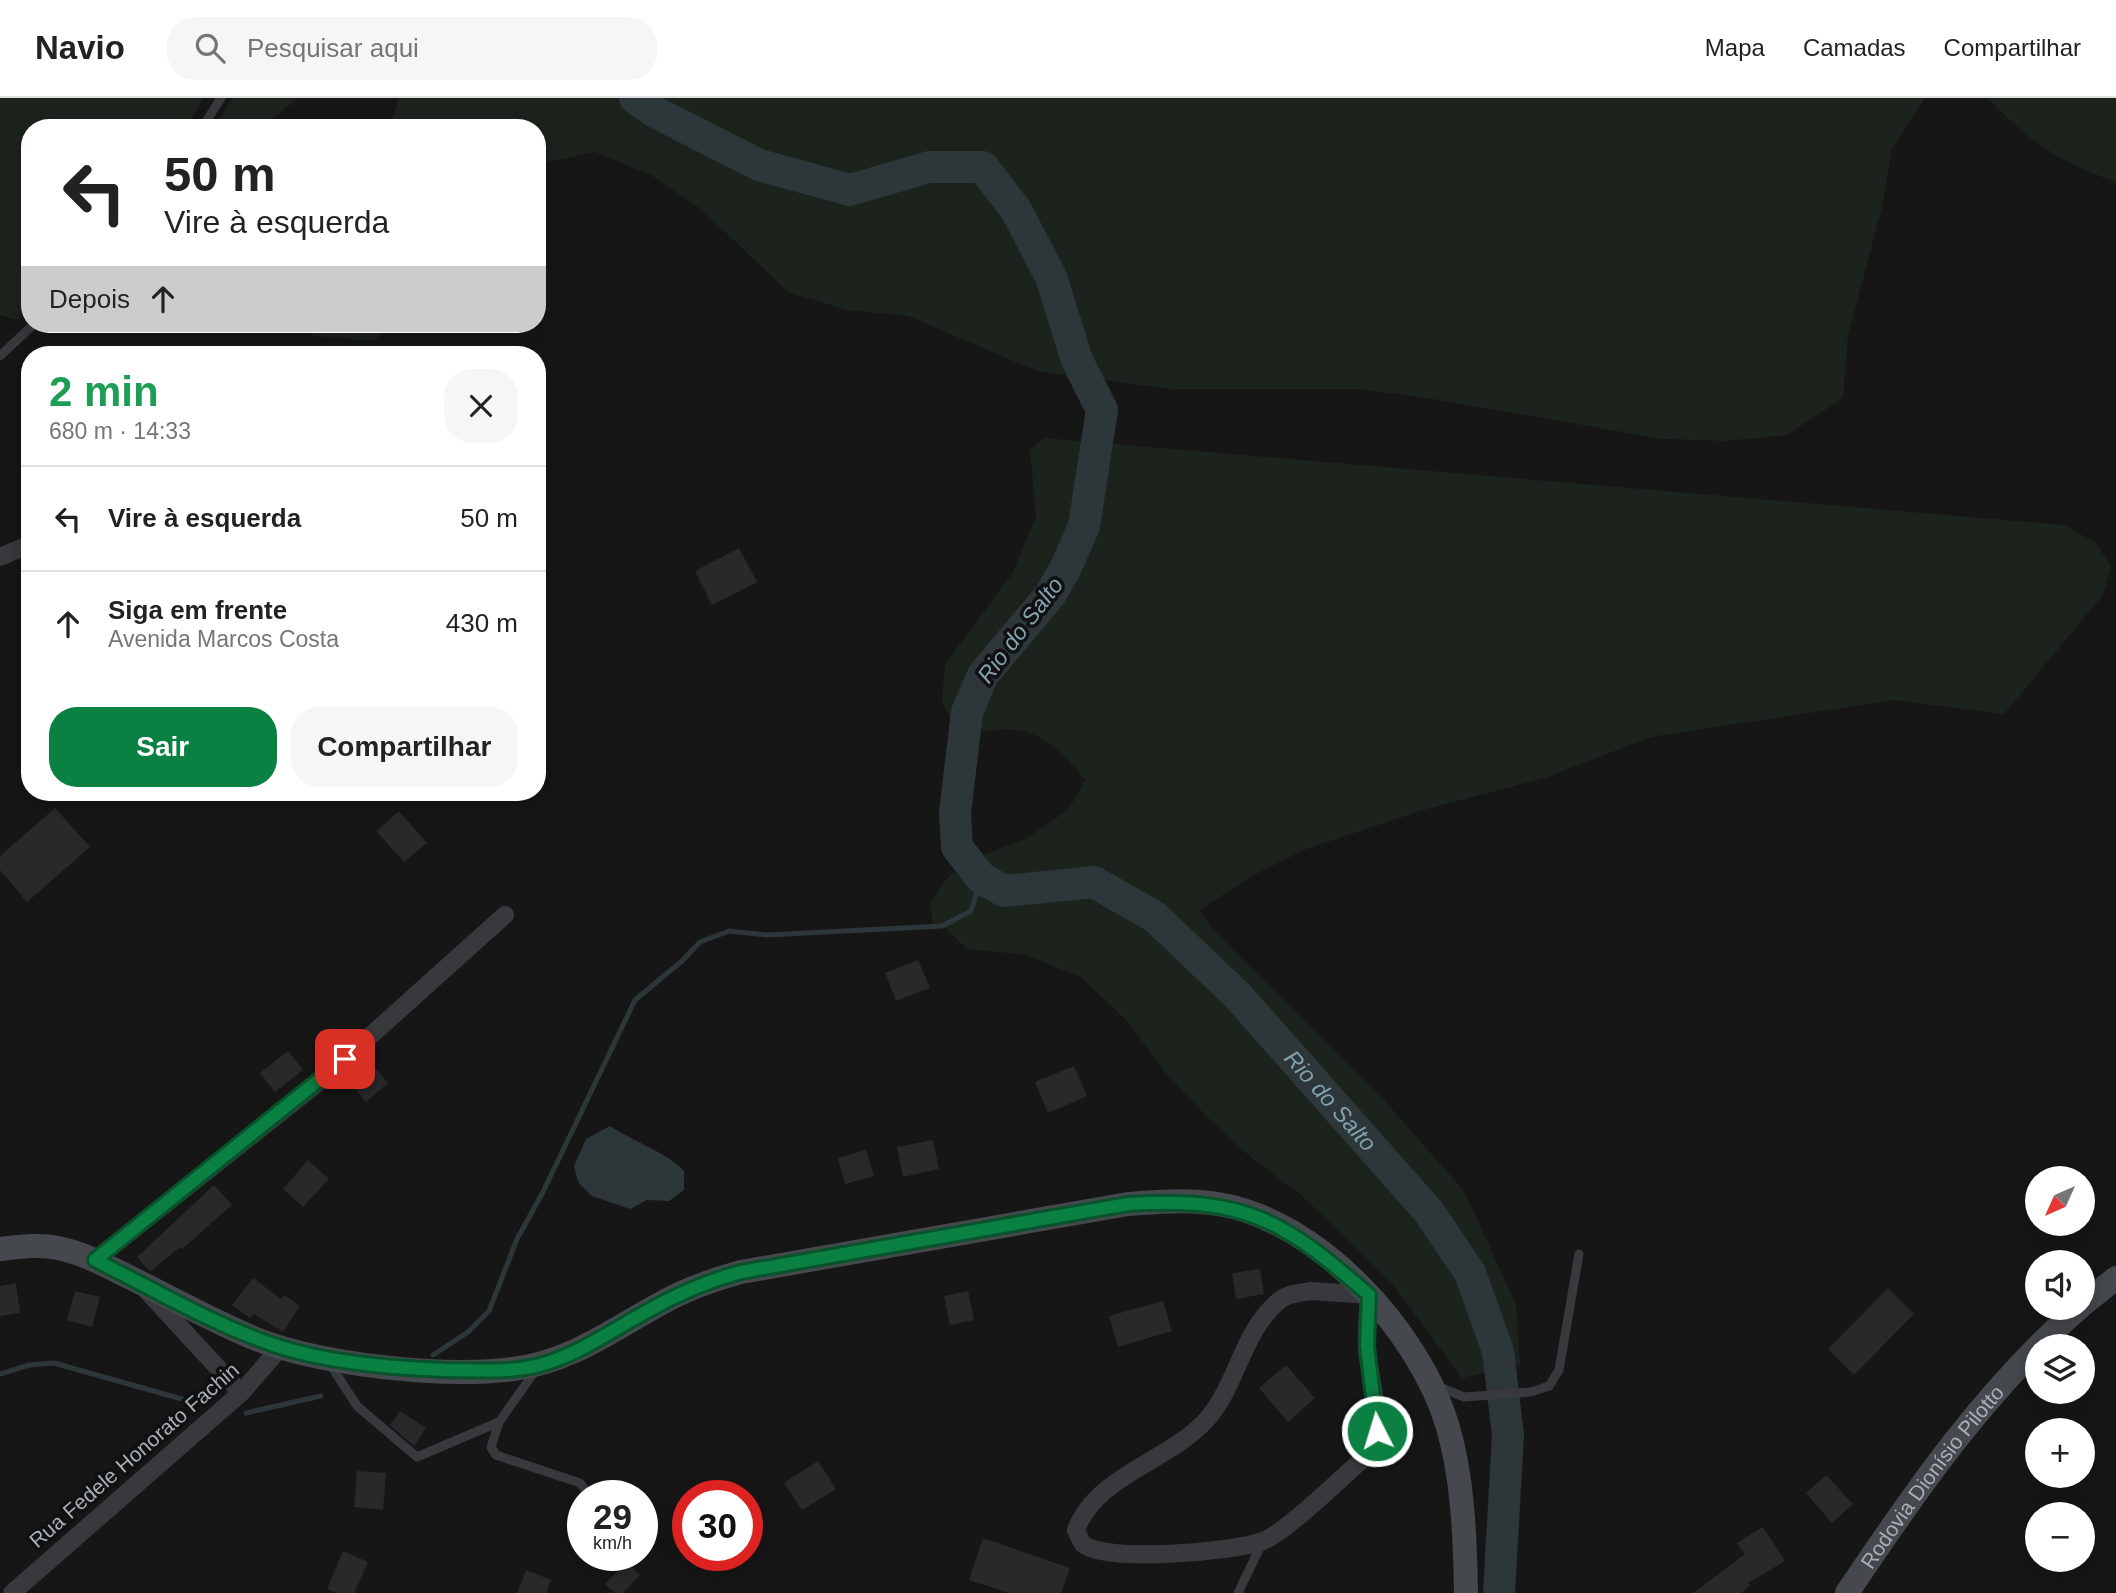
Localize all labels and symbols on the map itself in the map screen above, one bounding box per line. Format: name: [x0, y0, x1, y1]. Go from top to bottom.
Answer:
water label: Rio do Salto: [972, 572, 1068, 688]
pin: [315, 1029, 375, 1089]
water label: Rio do Salto: [1279, 1045, 1382, 1156]
north arrow: [2025, 1166, 2095, 1236]
street label: Rua Fedele Honorato Fachin: [25, 1358, 243, 1552]
street label: Rodovia Dionísio Pilotto: [1856, 1380, 2008, 1572]
position arrow: [1340, 1394, 1414, 1468]
speed limit sign: 30: [672, 1480, 763, 1571]

